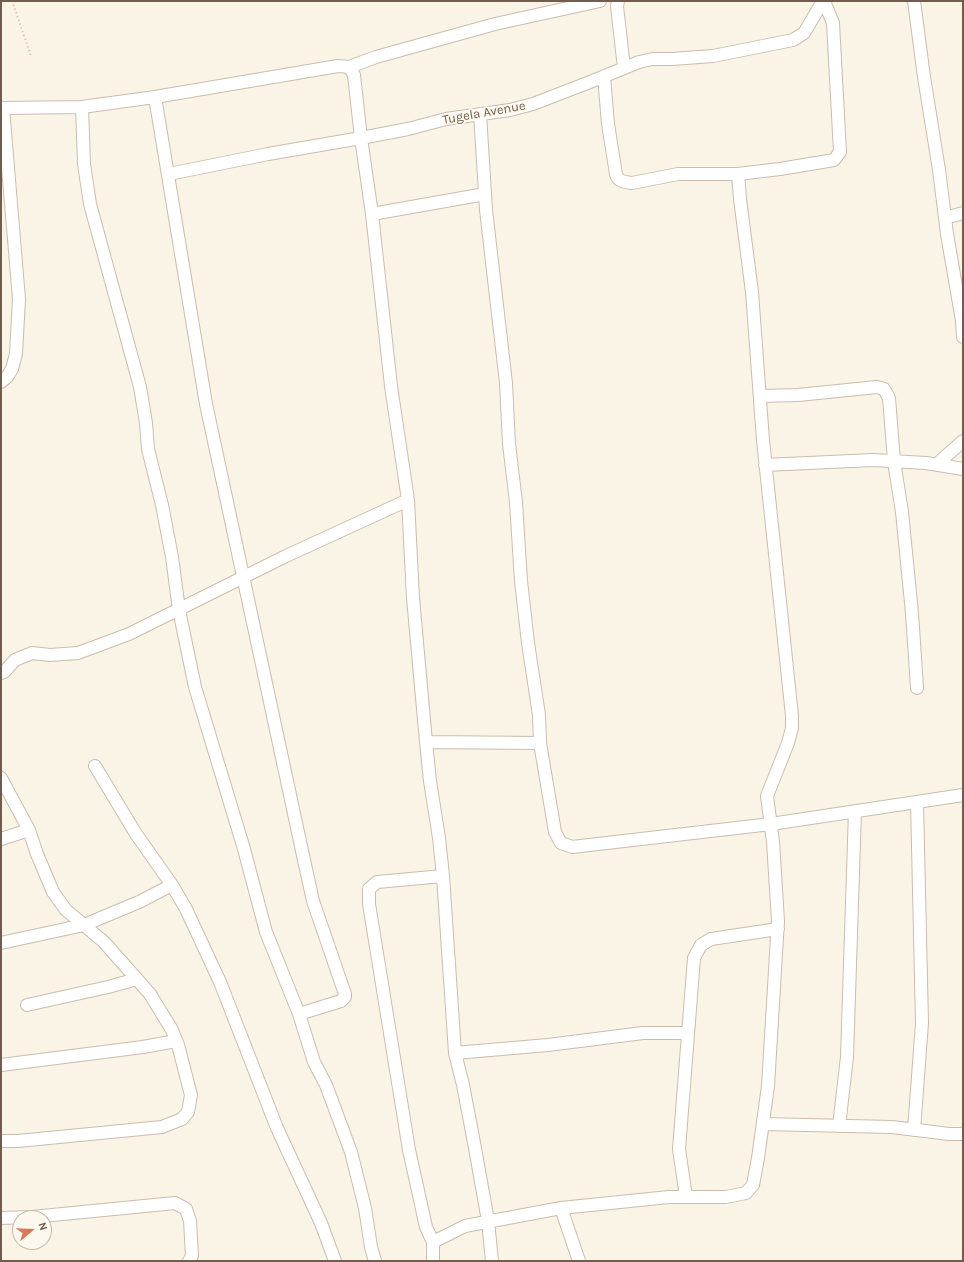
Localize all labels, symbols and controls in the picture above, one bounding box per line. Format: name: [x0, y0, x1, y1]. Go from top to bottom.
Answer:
street label: Tugela Avenue: [441, 98, 527, 128]
north arrow: [12, 1210, 52, 1250]
text: N: [35, 1220, 50, 1232]

